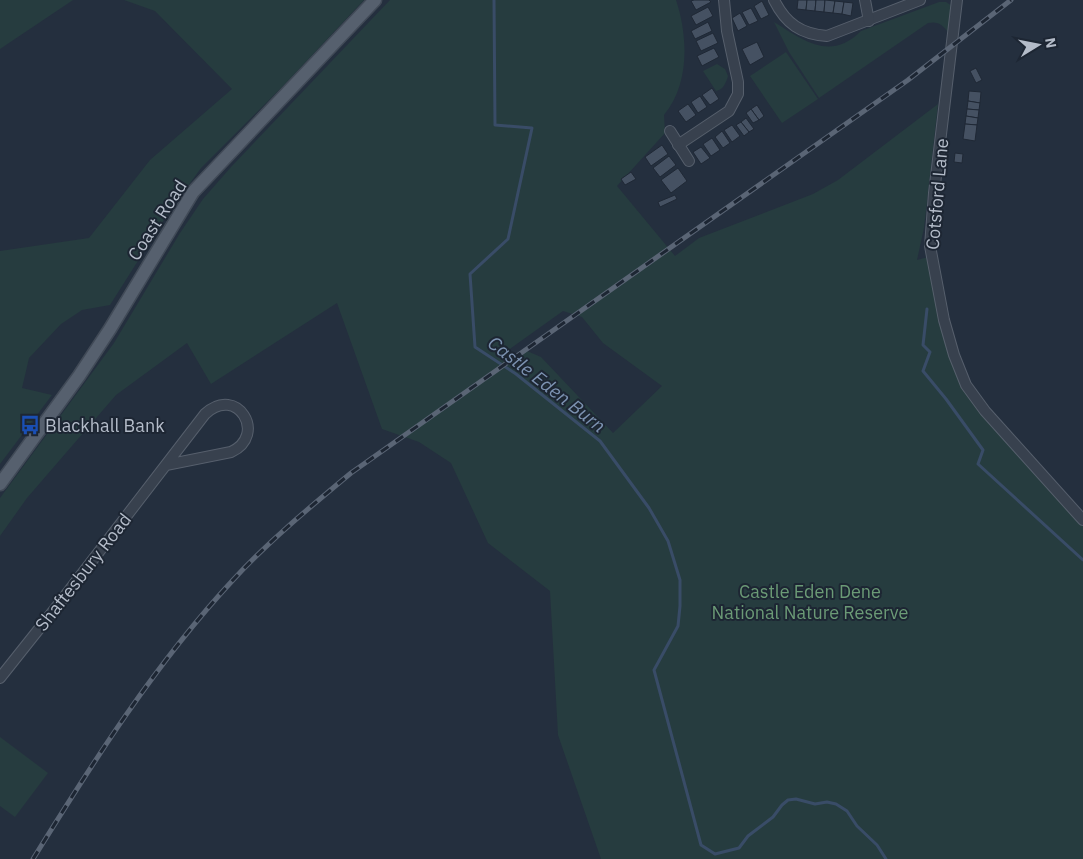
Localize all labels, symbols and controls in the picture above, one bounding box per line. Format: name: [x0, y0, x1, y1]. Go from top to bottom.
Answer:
north arrow: [1013, 20, 1063, 70]
text: N: [1041, 36, 1061, 49]
street label: Cotsford Lane: [921, 137, 953, 251]
street label: Coast Road: [122, 175, 192, 265]
water label: Castle Eden Burn: [483, 331, 611, 437]
bus stop icon: Blackhall Bank: [19, 414, 41, 436]
place label: Blackhall Bank: [45, 414, 165, 437]
street label: Shaftesbury Road: [30, 509, 136, 635]
park label: Castle Eden Dene National Nature Reserve: [712, 580, 909, 624]

